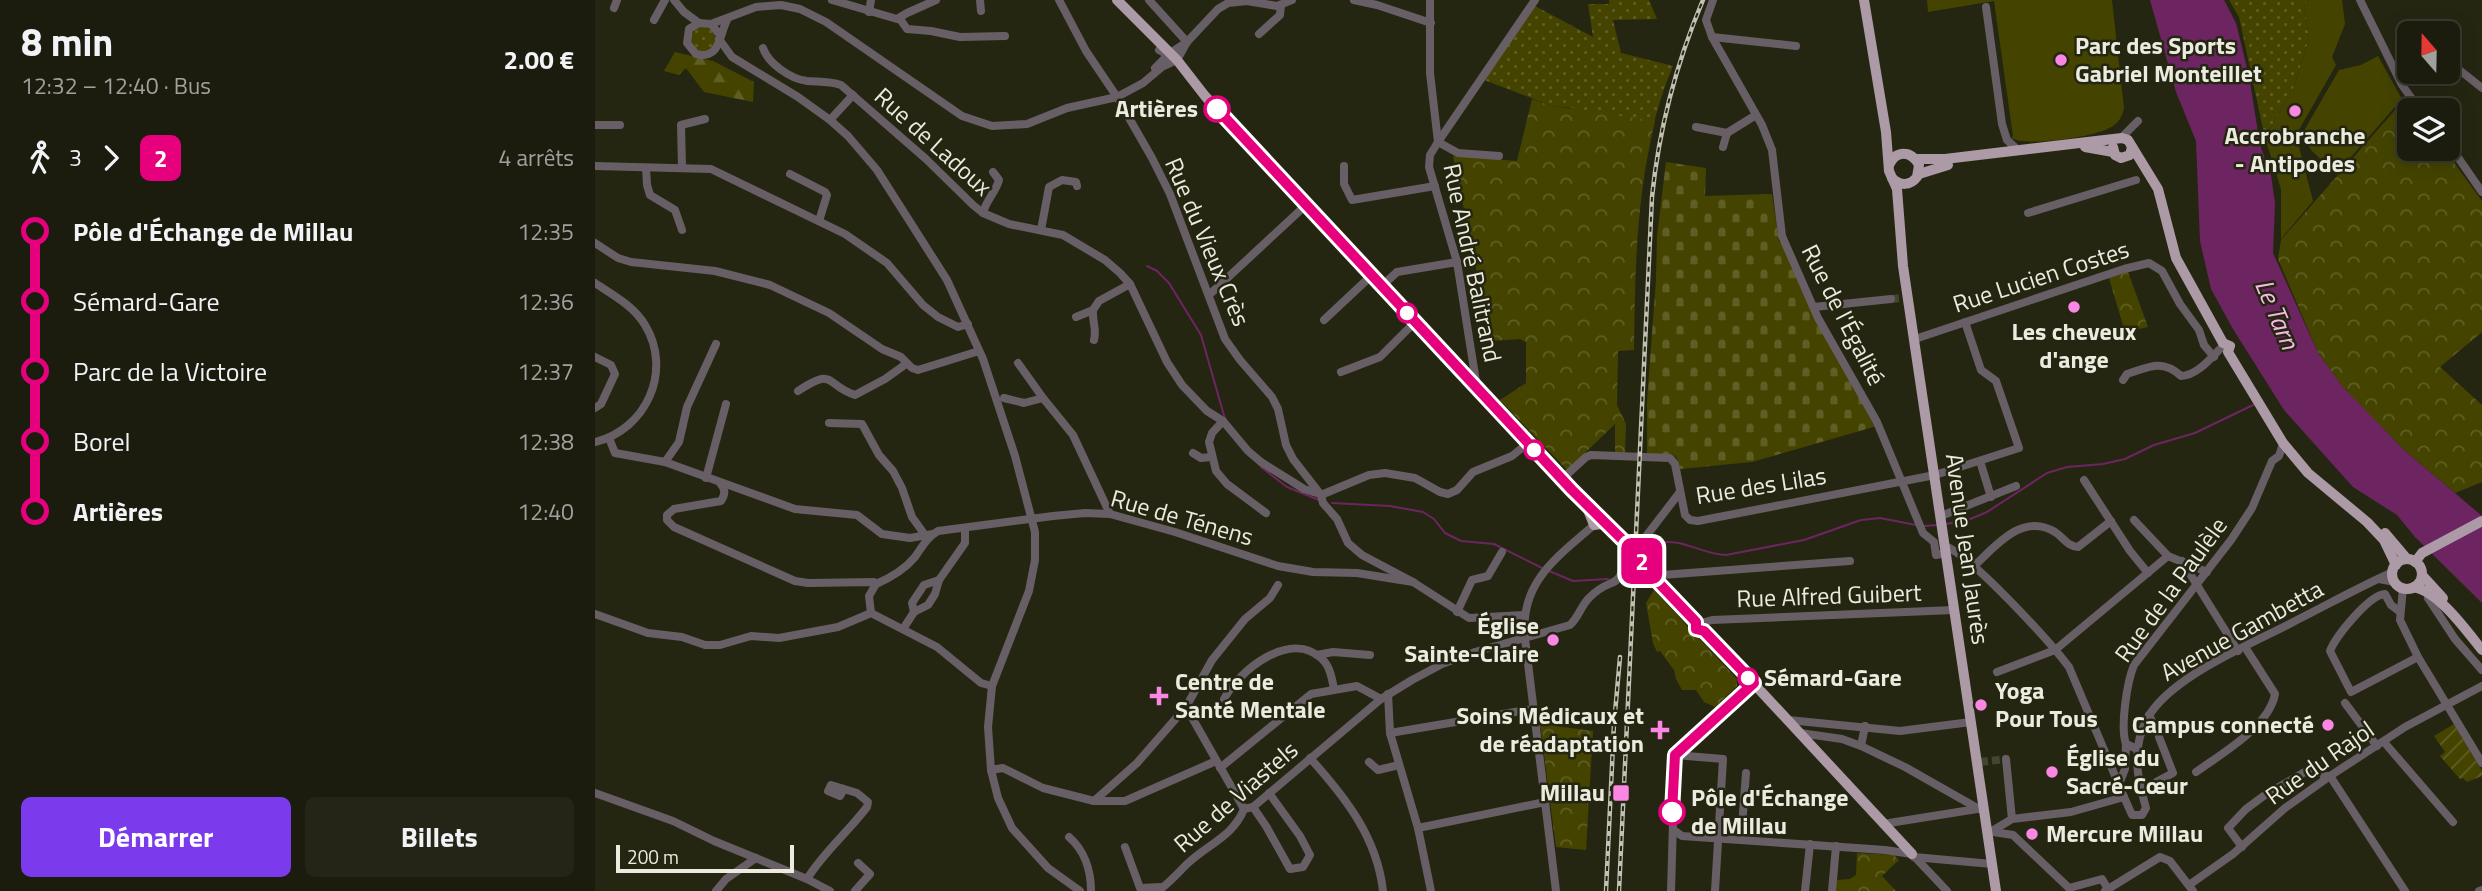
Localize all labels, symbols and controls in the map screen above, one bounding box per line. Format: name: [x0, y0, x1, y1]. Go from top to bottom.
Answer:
text: 8 min: [21, 13, 113, 71]
north arrow: [2397, 21, 2461, 84]
map controls: [2397, 21, 2460, 161]
place label: Parc des Sports Gabriel Monteillet: [2075, 27, 2262, 91]
text: 2.00 €: [503, 40, 574, 79]
marker: Parc des Sports Gabriel Monteillet: [2053, 52, 2069, 68]
text: 12:32 – 12:40 · Bus: [21, 68, 211, 103]
street label: Rue de Ladoux: [867, 79, 1001, 204]
place label: Artières: [1115, 90, 1198, 126]
marker: Artières: [1204, 96, 1230, 122]
button: layers: [2397, 98, 2460, 161]
marker: Accrobranche - Antipodes: [2287, 103, 2303, 119]
place label: Accrobranche - Antipodes: [2224, 117, 2366, 181]
icon: walk: [21, 139, 59, 177]
icon: forward: [92, 139, 130, 177]
text: 3: [69, 140, 82, 175]
text: 2: [154, 140, 167, 176]
text: 4 arrêts: [499, 140, 574, 175]
street label: Rue du Vieux Crès: [1156, 152, 1260, 332]
street label: Rue André Balitrand: [1434, 160, 1512, 365]
text: Pôle d'Échange de Millau: [73, 212, 353, 251]
text: 12:35: [517, 214, 574, 249]
street label: Rue Lucien Costes: [1948, 231, 2133, 321]
street label: Rue de l'Égalité: [1793, 238, 1895, 391]
water label: Le Tarn: [2245, 273, 2310, 356]
text: Sémard-Gare: [73, 282, 220, 321]
text: 12:36: [517, 284, 574, 319]
marker: Les cheveux d'ange: [2066, 299, 2082, 315]
unlabelled marker: [1397, 303, 1417, 323]
place label: Les cheveux d'ange: [2012, 313, 2137, 377]
text: Parc de la Victoire: [73, 352, 267, 391]
text: 12:37: [517, 354, 574, 389]
text: Borel: [73, 422, 131, 461]
text: 12:38: [517, 424, 574, 459]
unlabelled marker: [1524, 440, 1544, 460]
street label: Avenue Jean Jaurès: [1937, 451, 1999, 647]
street label: Rue des Lilas: [1693, 457, 1829, 513]
street label: Rue de Ténens: [1107, 480, 1258, 555]
text: Artières: [73, 492, 163, 531]
text: 12:40: [517, 494, 574, 529]
street label: Rue de la Paulèle: [2105, 509, 2235, 670]
line badge: 2: [1619, 538, 1665, 584]
text: 2: [1635, 543, 1649, 579]
street label: Avenue Gambetta: [2154, 571, 2329, 690]
street label: Rue Alfred Guibert: [1736, 574, 1923, 616]
place label: Église Sainte-Claire: [1404, 607, 1539, 671]
marker: Église Sainte-Claire: [1545, 632, 1561, 648]
place label: Sémard-Gare: [1764, 659, 1902, 695]
place label: Centre de Santé Mentale: [1175, 663, 1326, 727]
marker: Sémard-Gare: [1738, 668, 1758, 688]
place label: Yoga Pour Tous: [1995, 672, 2098, 736]
marker: Centre de Santé Mentale: [1149, 686, 1169, 706]
place label: Soins Médicaux et de réadaptation: [1456, 697, 1644, 761]
marker: Yoga Pour Tous: [1973, 697, 1989, 713]
place label: Campus connecté: [2132, 706, 2314, 742]
street label: Rue du Rajol: [2258, 711, 2381, 813]
marker: Campus connecté: [2320, 717, 2336, 733]
marker: Soins Médicaux et de réadaptation: [1650, 720, 1670, 740]
street label: Rue de Viastels: [1165, 732, 1305, 861]
place label: Église du Sacré-Cœur: [2066, 739, 2188, 803]
marker: Église du Sacré-Cœur: [2044, 764, 2060, 780]
place label: Millau: [1540, 774, 1605, 810]
place label: Pôle d'Échange de Millau: [1691, 779, 1849, 843]
marker: Millau: [1611, 783, 1631, 803]
button: Démarrer: [21, 797, 291, 877]
button: Billets: [305, 797, 574, 877]
marker: Pôle d'Échange de Millau: [1659, 799, 1685, 825]
place label: Mercure Millau: [2046, 815, 2203, 851]
marker: Mercure Millau: [2024, 826, 2040, 842]
scale bar: [616, 842, 795, 874]
text: 200 m: [627, 842, 679, 871]

